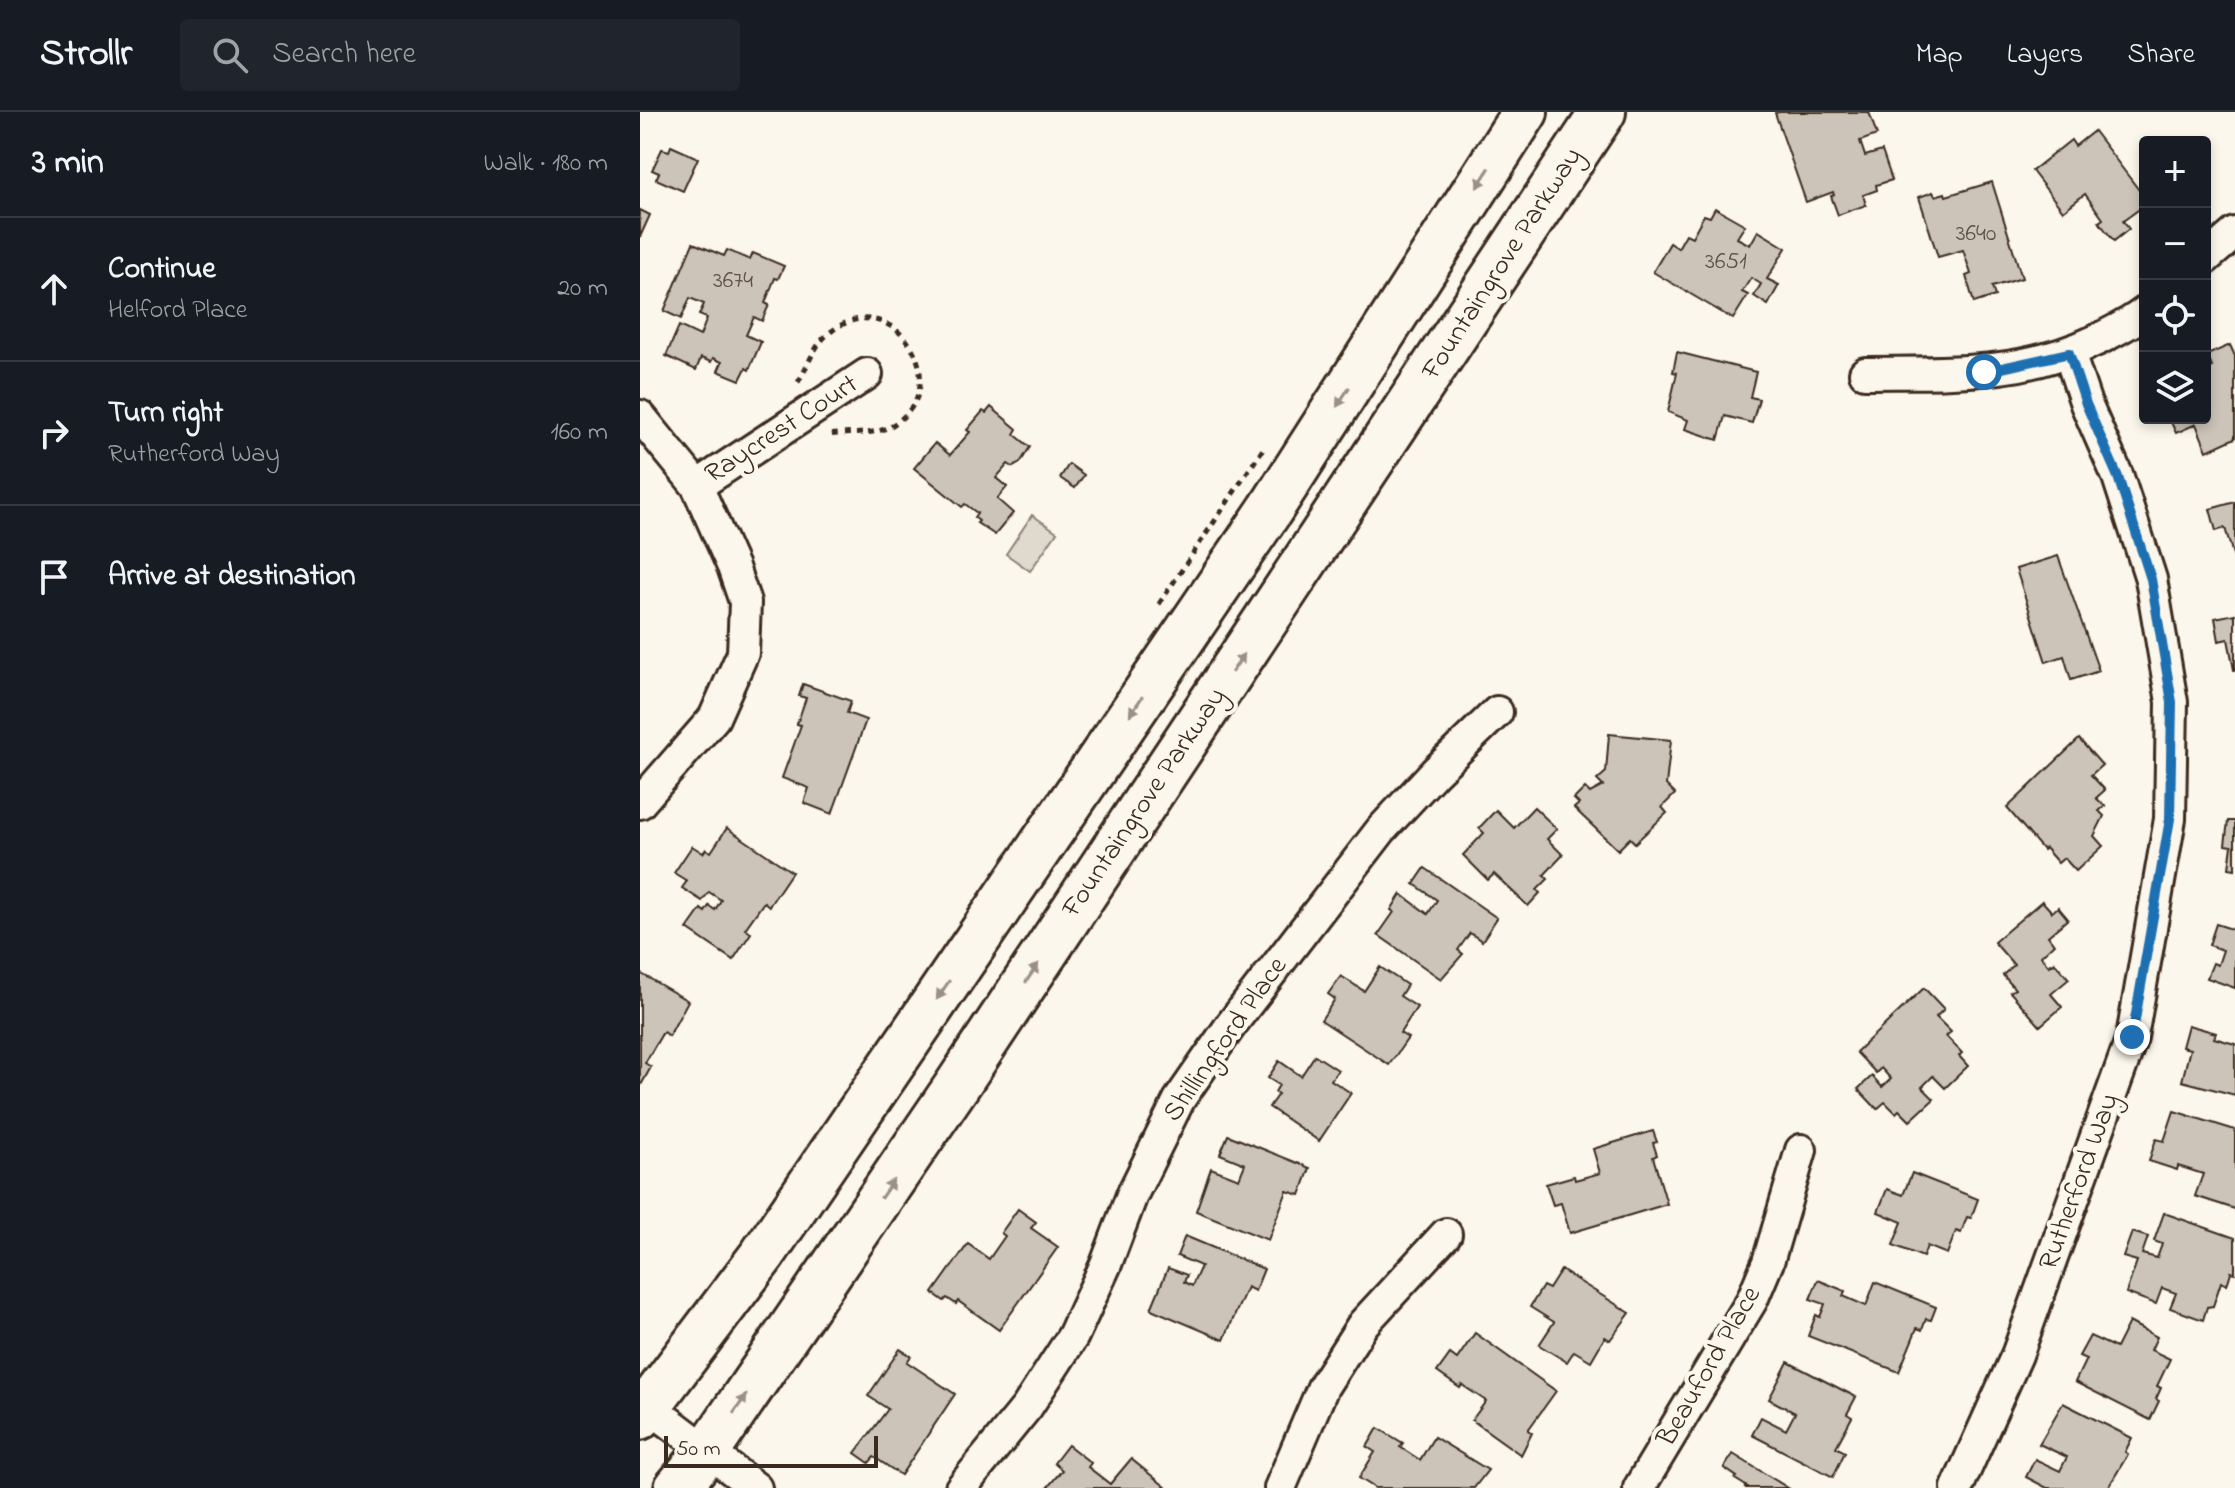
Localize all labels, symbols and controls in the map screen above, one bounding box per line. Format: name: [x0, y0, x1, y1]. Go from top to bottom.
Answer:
search box: [180, 19, 740, 91]
text: Strollr: [40, 27, 132, 83]
icon: search: [208, 33, 252, 77]
text: Search here: [272, 33, 416, 77]
text: Map: [1915, 35, 1963, 76]
text: Layers: [2007, 35, 2083, 76]
text: Share: [2127, 35, 2195, 76]
map controls: [2139, 136, 2211, 424]
button: +: [2139, 136, 2211, 208]
text: 3 min: [32, 139, 104, 189]
street label: Fountaingrove Parkway: [1412, 140, 1594, 389]
text: Walk · 180 m: [484, 145, 608, 183]
one-way arrow: [1475, 167, 1490, 188]
button: −: [2139, 208, 2211, 280]
house number: 3640: [1956, 217, 1996, 252]
house number: 3651: [1705, 245, 1747, 280]
text: Continue: [108, 248, 216, 292]
house number: 3674: [713, 264, 753, 299]
icon: ahead: [32, 267, 76, 311]
text: 20 m: [557, 270, 608, 308]
button: locate: [2139, 280, 2211, 352]
text: Helford Place: [108, 292, 247, 330]
button: layers: [2139, 352, 2211, 424]
route start: [1966, 354, 2002, 390]
street label: Raycrest Court: [697, 365, 867, 495]
one-way arrow: [1335, 386, 1350, 407]
text: Turn right: [108, 392, 223, 436]
icon: right: [32, 411, 76, 455]
text: 160 m: [550, 414, 608, 452]
text: Rutherford Way: [108, 436, 280, 474]
icon: arrive: [32, 555, 76, 599]
text: Arrive at destination: [108, 555, 356, 599]
one-way arrow: [1231, 653, 1246, 674]
street label: Fountaingrove Parkway: [1052, 680, 1237, 927]
one-way arrow: [1129, 696, 1144, 717]
street label: Shillingford Place: [1154, 949, 1299, 1131]
one-way arrow: [1024, 962, 1039, 984]
one-way arrow: [935, 980, 950, 1001]
route end: [2114, 1019, 2150, 1055]
street label: Rutherford Way: [2029, 1088, 2131, 1276]
one-way arrow: [879, 1178, 894, 1199]
street label: Beauford Place: [1647, 1279, 1773, 1456]
one-way arrow: [733, 1393, 748, 1414]
scale bar: [664, 1432, 878, 1468]
text: 50 m: [676, 1434, 721, 1466]

